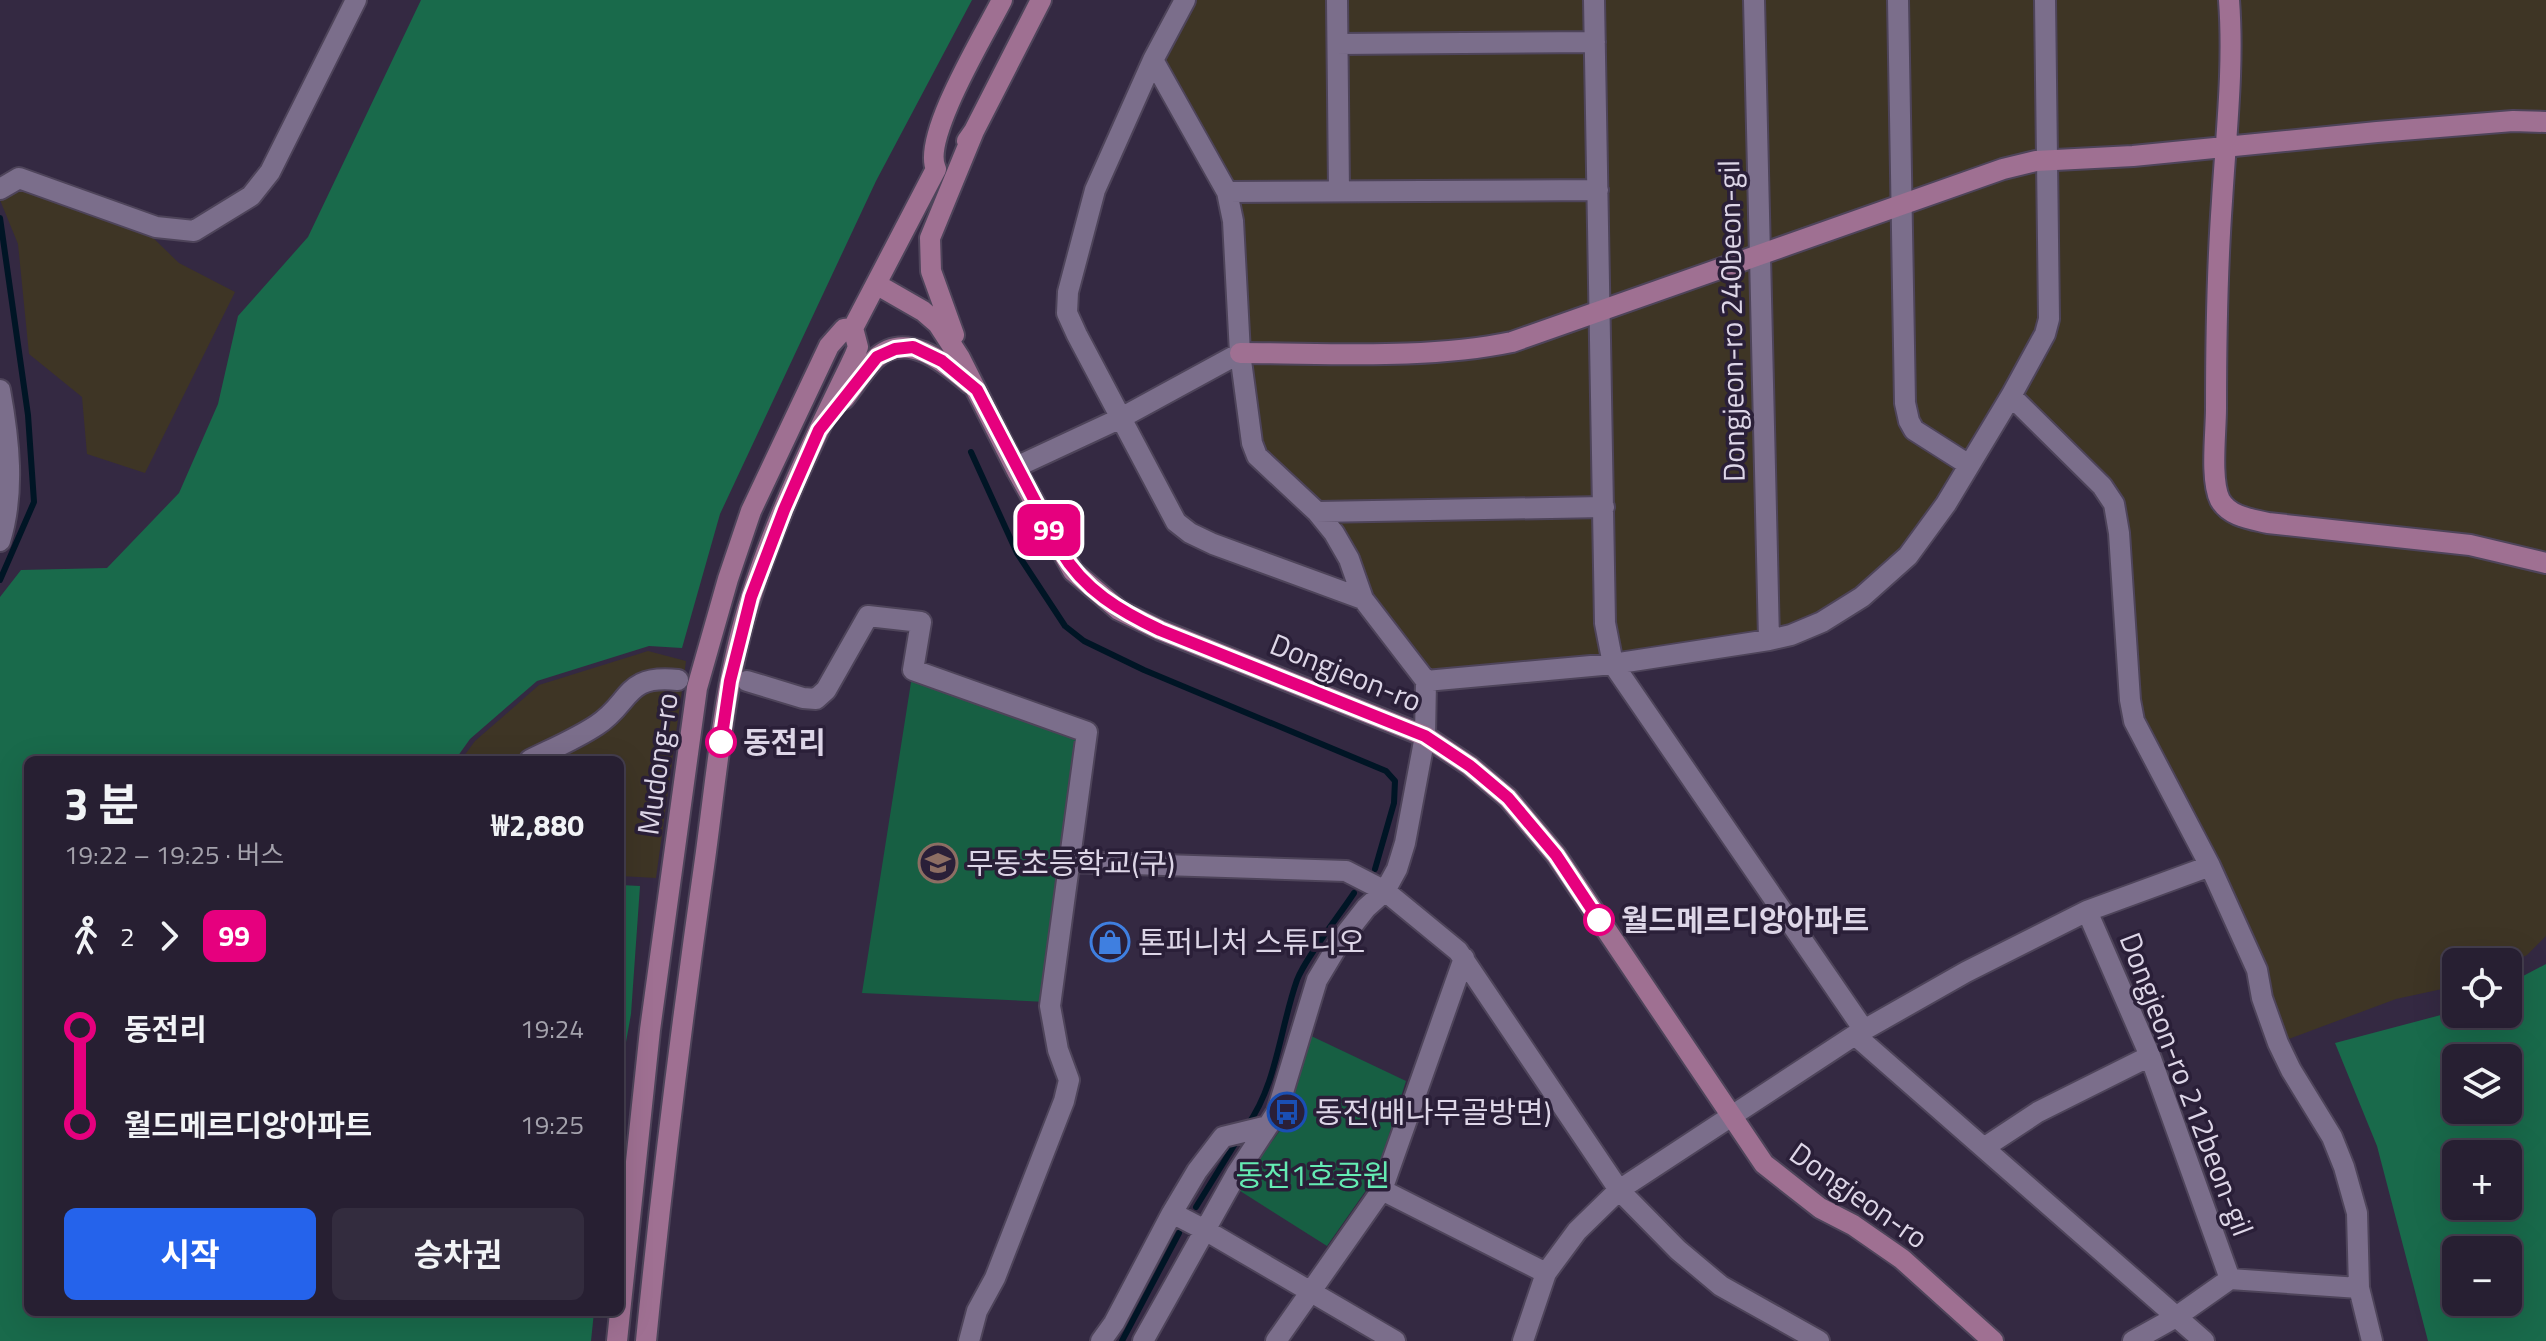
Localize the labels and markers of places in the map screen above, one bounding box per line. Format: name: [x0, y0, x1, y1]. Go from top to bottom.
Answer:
place label: 동전리: [743, 719, 826, 765]
marker: 동전리: [706, 727, 736, 757]
place label: 무동초등학교(구): [966, 840, 1175, 886]
school or university icon: 무동초등학교(구): [917, 842, 959, 884]
place label: 월드메르디앙아파트: [1621, 897, 1869, 943]
marker: 월드메르디앙아파트: [1584, 905, 1614, 935]
place label: 톤퍼니처 스튜디오: [1138, 919, 1365, 965]
shop icon: 톤퍼니처 스튜디오: [1089, 921, 1131, 963]
place label: 동전(배나무골방면): [1315, 1089, 1552, 1135]
bus stop icon: 동전(배나무골방면): [1266, 1091, 1308, 1133]

